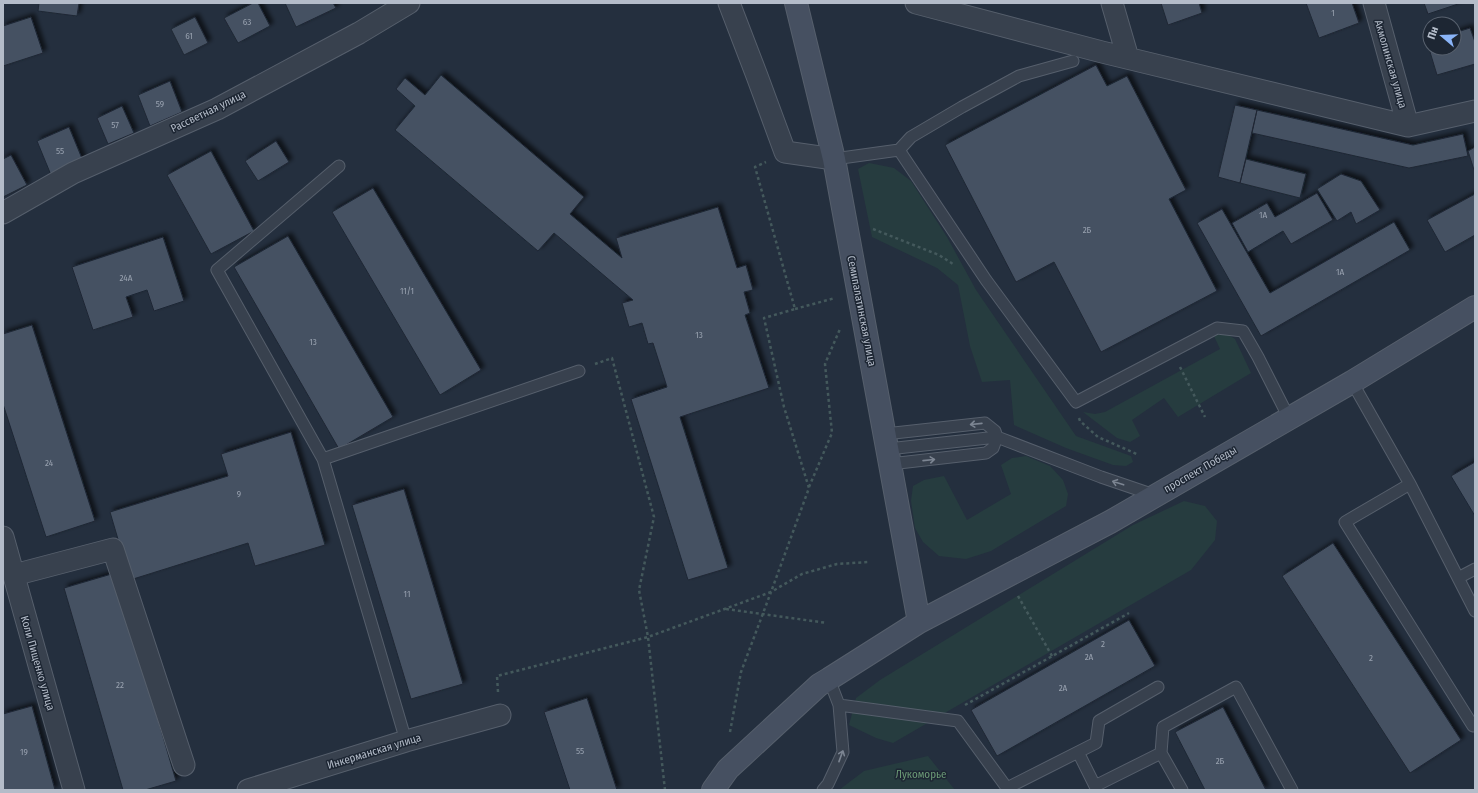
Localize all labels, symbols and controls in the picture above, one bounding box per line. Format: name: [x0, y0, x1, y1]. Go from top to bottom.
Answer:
house number: 1: [1331, 8, 1335, 18]
north arrow: [1422, 16, 1462, 56]
house number: 63: [243, 17, 251, 27]
street label: Акмолинская улица: [1372, 18, 1409, 110]
text: Пн: [1425, 25, 1441, 41]
house number: 61: [185, 31, 193, 41]
street label: Рассветная улица: [169, 88, 248, 135]
house number: 59: [156, 99, 164, 109]
house number: 57: [111, 120, 119, 130]
house number: 55: [56, 146, 64, 156]
house number: 1А: [1259, 210, 1267, 220]
house number: 2Б: [1083, 225, 1092, 235]
street label: Семипалатинская улица: [844, 255, 879, 367]
house number: 1А: [1336, 267, 1344, 277]
house number: 24А: [120, 273, 133, 283]
house number: 11/1: [400, 286, 414, 296]
house number: 13: [695, 330, 703, 340]
house number: 13: [309, 337, 317, 347]
one-way arrow: [970, 421, 983, 428]
street label: проспект Победы: [1162, 443, 1239, 496]
one-way arrow: [922, 456, 935, 463]
house number: 24: [45, 458, 54, 468]
one-way arrow: [1112, 479, 1125, 486]
house number: 9: [237, 489, 241, 499]
house number: 11: [404, 589, 410, 599]
street label: Коли Пищенко улица: [18, 614, 57, 712]
house number: 2: [1101, 639, 1105, 649]
house number: 2А: [1085, 652, 1094, 662]
house number: 2: [1369, 653, 1373, 663]
house number: 22: [116, 680, 124, 690]
house number: 2А: [1059, 683, 1068, 693]
street label: Инкерманская улица: [326, 731, 423, 772]
house number: 55: [576, 746, 584, 756]
house number: 19: [20, 747, 28, 757]
one-way arrow: [837, 750, 845, 762]
house number: 2Б: [1216, 756, 1225, 766]
park label: Лукоморье: [895, 768, 947, 781]

